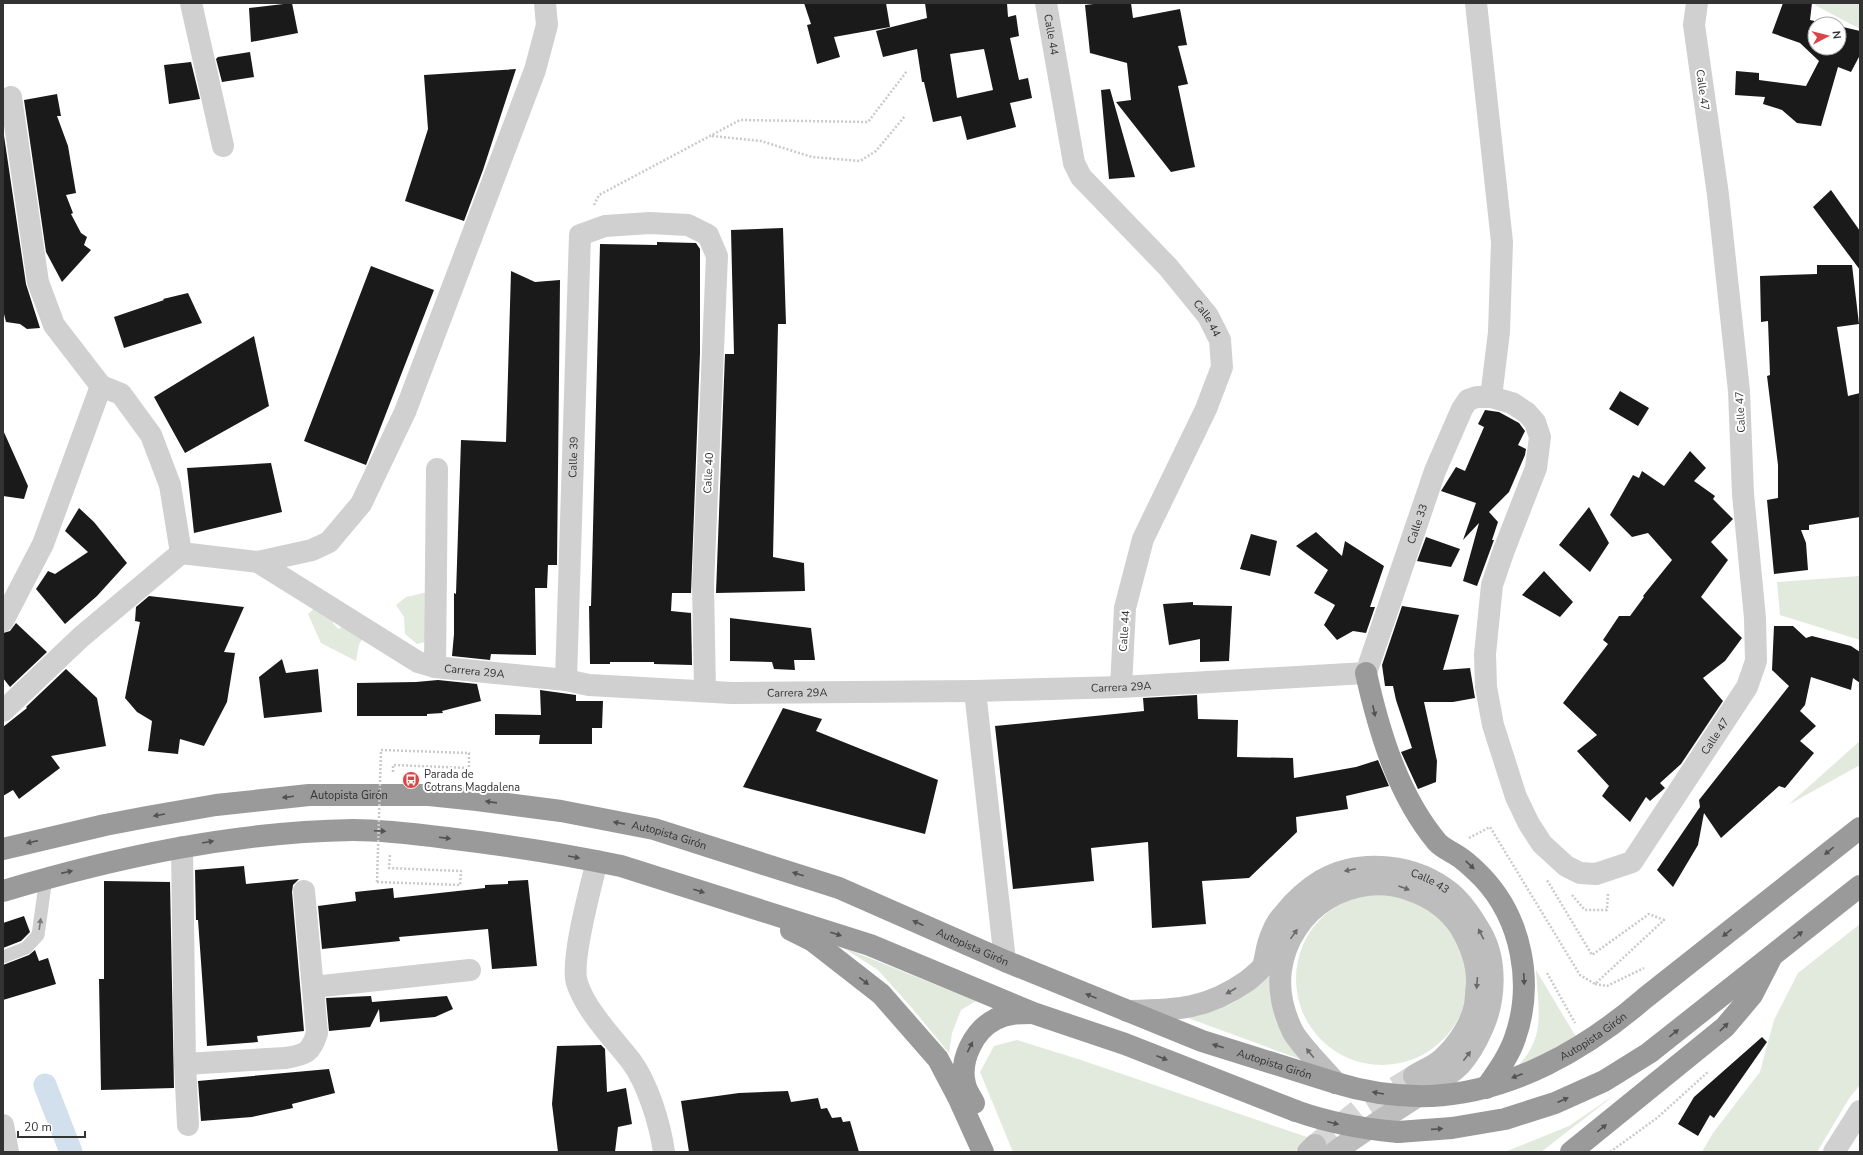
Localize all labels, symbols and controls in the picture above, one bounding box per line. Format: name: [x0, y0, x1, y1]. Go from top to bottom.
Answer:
street label: Calle 44: [1040, 13, 1062, 57]
north arrow: [1807, 16, 1847, 56]
text: N: [1828, 30, 1844, 40]
street label: Calle 47: [1692, 69, 1713, 112]
street label: Calle 44: [1190, 297, 1224, 340]
street label: Calle 47: [1732, 391, 1749, 433]
street label: Calle 39: [565, 436, 582, 478]
street label: Calle 40: [700, 452, 717, 494]
street label: Calle 33: [1404, 502, 1431, 546]
street label: Calle 44: [1116, 609, 1133, 652]
street label: Carrera 29A: [443, 661, 505, 682]
street label: Carrera 29A: [1091, 678, 1152, 696]
street label: Carrera 29A: [767, 685, 828, 701]
one-way arrow: [1372, 705, 1378, 717]
street label: Calle 47: [1698, 715, 1733, 758]
place label: Parada de Cotrans Magdalena: [424, 767, 520, 795]
bus stop icon: Parada de Cotrans Magdalena: [401, 770, 421, 790]
street label: Autopista Girón: [310, 788, 388, 803]
one-way arrow: [282, 794, 294, 800]
one-way arrow: [485, 799, 497, 805]
one-way arrow: [153, 812, 165, 818]
street label: Autopista Girón: [630, 818, 709, 853]
one-way arrow: [613, 819, 625, 825]
one-way arrow: [374, 828, 387, 834]
one-way arrow: [439, 835, 451, 841]
one-way arrow: [26, 839, 38, 845]
one-way arrow: [202, 839, 214, 845]
one-way arrow: [1823, 847, 1834, 856]
one-way arrow: [568, 854, 580, 860]
one-way arrow: [1464, 861, 1475, 870]
street label: Calle 43: [1409, 865, 1452, 897]
one-way arrow: [1344, 868, 1357, 874]
one-way arrow: [61, 869, 73, 875]
one-way arrow: [791, 871, 803, 877]
one-way arrow: [1399, 885, 1411, 891]
one-way arrow: [693, 888, 705, 894]
one-way arrow: [37, 918, 43, 930]
one-way arrow: [913, 920, 924, 926]
street label: Autopista Girón: [934, 925, 1011, 970]
one-way arrow: [1478, 928, 1484, 939]
one-way arrow: [1722, 928, 1733, 937]
one-way arrow: [1290, 929, 1298, 939]
one-way arrow: [831, 931, 843, 937]
one-way arrow: [1792, 931, 1803, 939]
one-way arrow: [1520, 973, 1527, 985]
one-way arrow: [859, 977, 870, 985]
one-way arrow: [1473, 977, 1480, 989]
one-way arrow: [1225, 987, 1237, 994]
one-way arrow: [1086, 993, 1097, 999]
street label: Autopista Girón: [1557, 1009, 1630, 1064]
one-way arrow: [1719, 1022, 1729, 1032]
one-way arrow: [1669, 1028, 1679, 1037]
one-way arrow: [967, 1041, 973, 1052]
one-way arrow: [1212, 1043, 1224, 1049]
street label: Autopista Girón: [1235, 1045, 1314, 1083]
one-way arrow: [1306, 1048, 1315, 1059]
one-way arrow: [1462, 1050, 1471, 1061]
one-way arrow: [1156, 1055, 1168, 1061]
one-way arrow: [1511, 1074, 1523, 1080]
one-way arrow: [1372, 1090, 1384, 1096]
one-way arrow: [1558, 1096, 1570, 1102]
scale bar: [18, 1113, 85, 1139]
text: 20 m: [24, 1119, 52, 1135]
one-way arrow: [1327, 1120, 1340, 1126]
one-way arrow: [1596, 1123, 1607, 1132]
one-way arrow: [1431, 1126, 1443, 1133]

